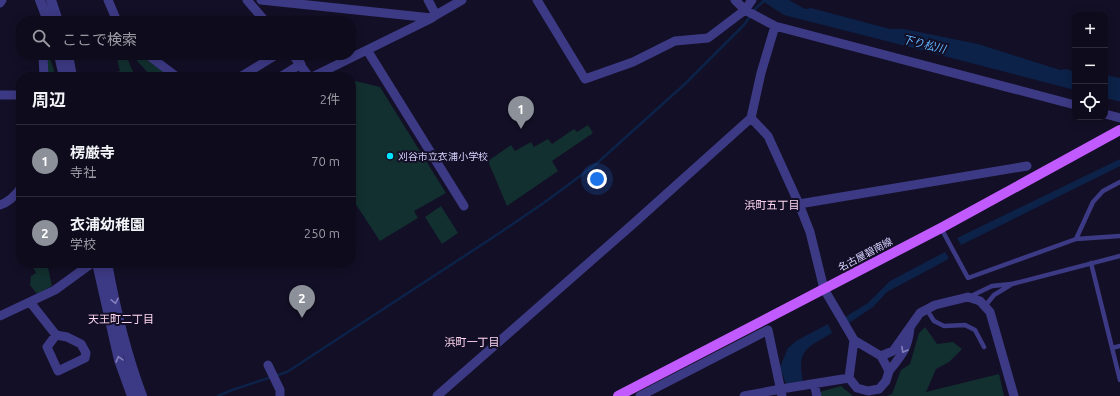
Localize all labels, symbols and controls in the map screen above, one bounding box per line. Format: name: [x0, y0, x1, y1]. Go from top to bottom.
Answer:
map controls: [1072, 12, 1108, 120]
button: +: [1072, 12, 1108, 48]
search box: [16, 16, 356, 60]
icon: search: [30, 27, 52, 49]
text: ここで検索: [62, 31, 137, 48]
water label: 下り松川: [901, 33, 948, 55]
button: −: [1072, 48, 1108, 84]
button: locate: [1072, 84, 1108, 120]
text: 周辺: [32, 90, 66, 109]
text: 2件: [320, 92, 340, 106]
pin: 1: [508, 96, 534, 129]
text: 楞厳寺: [70, 144, 115, 161]
marker: 刈谷市立衣浦小学校: [385, 151, 395, 161]
place label: 刈谷市立衣浦小学校: [398, 151, 488, 162]
text: 1: [41, 154, 49, 168]
text: 70 m: [311, 154, 340, 168]
text: 寺社: [70, 165, 96, 179]
your location: [587, 169, 607, 189]
district label: 浜町五丁目: [745, 199, 800, 211]
text: 衣浦幼稚園: [70, 216, 145, 233]
text: 2: [41, 226, 49, 240]
text: 250 m: [304, 226, 340, 240]
street label: 名古屋碧南線: [836, 236, 894, 273]
text: 学校: [70, 237, 96, 251]
pin: 2: [289, 285, 315, 318]
one-way arrow: [111, 298, 119, 304]
district label: 天王町二丁目: [88, 313, 154, 325]
district label: 浜町一丁目: [445, 336, 500, 348]
one-way arrow: [901, 346, 908, 353]
one-way arrow: [115, 356, 124, 363]

